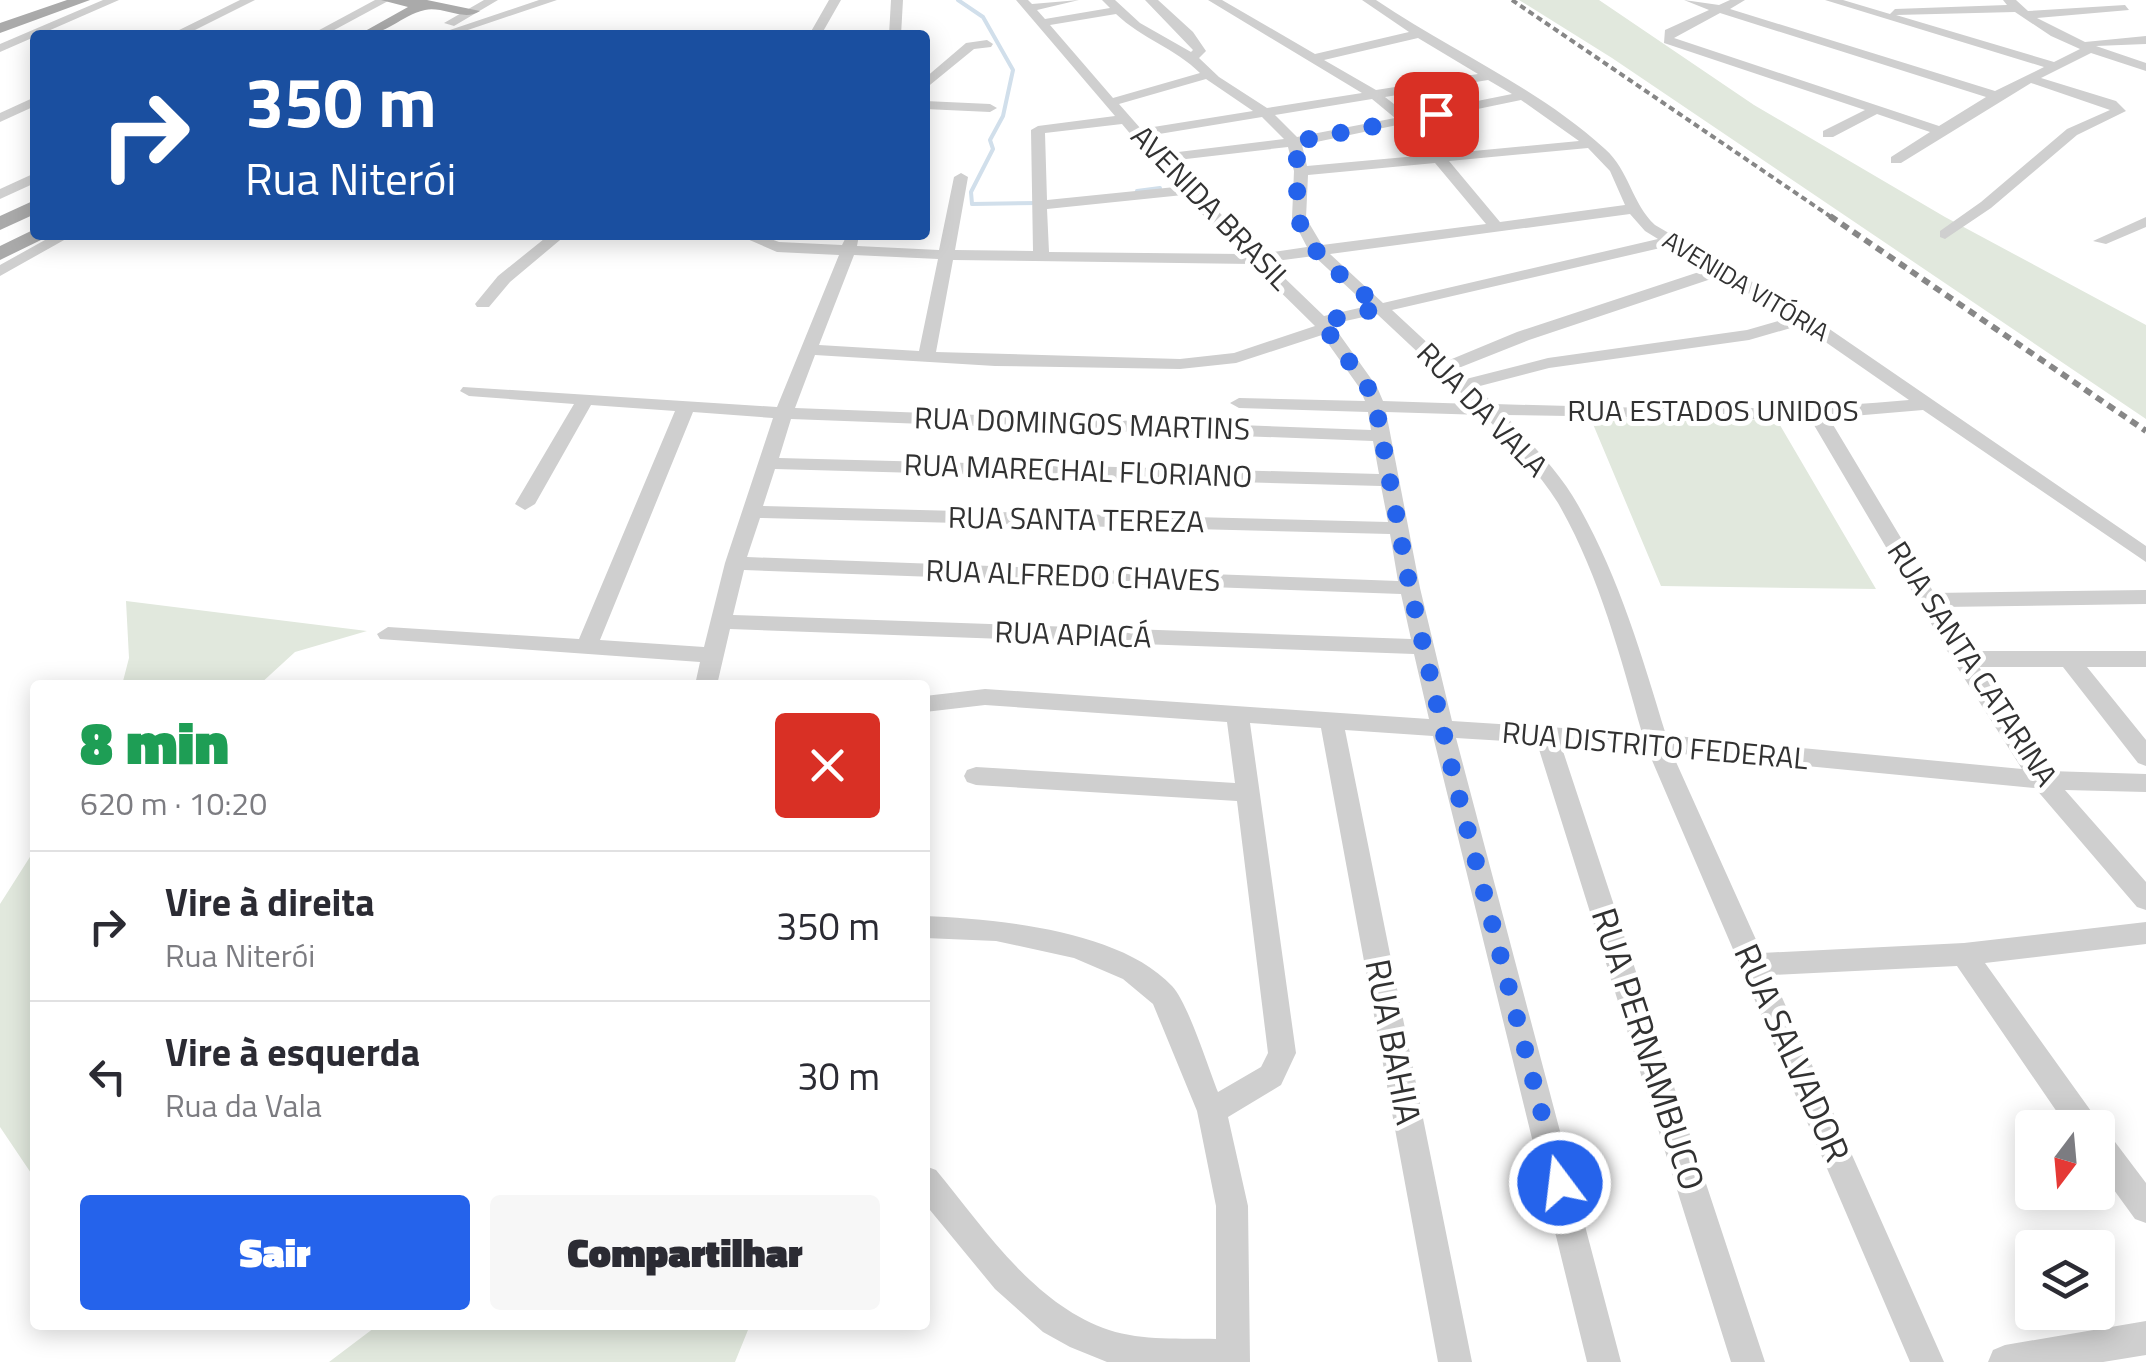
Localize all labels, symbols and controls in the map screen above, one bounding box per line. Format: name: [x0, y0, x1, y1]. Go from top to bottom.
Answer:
text: 350 m: [245, 48, 437, 154]
icon: right: [80, 70, 210, 200]
pin: [1394, 72, 1479, 157]
icon: arrive: [1409, 87, 1464, 142]
street label: AVENIDA BRASIL: [1121, 114, 1303, 300]
text: Rua Niterói: [245, 144, 456, 212]
street label: AVENIDA VITÓRIA: [1656, 221, 1836, 351]
street label: RUA DA VALA: [1406, 331, 1559, 487]
street label: RUA ESTADOS UNIDOS: [1567, 387, 1859, 433]
street label: RUA DOMINGOS MARTINS: [913, 394, 1251, 452]
street label: RUA MARECHAL FLORIANO: [903, 441, 1253, 499]
street label: RUA SANTA TEREZA: [947, 494, 1205, 544]
street label: RUA SANTA CATARINA: [1876, 532, 2070, 795]
street label: RUA ALFREDO CHAVES: [925, 547, 1221, 603]
street label: RUA APIACÁ: [994, 608, 1152, 660]
text: 8 min: [80, 696, 229, 787]
street label: RUA DISTRITO FEDERAL: [1500, 709, 1810, 781]
button: close: [775, 713, 880, 818]
text: 620 m · 10:20: [80, 779, 267, 827]
text: Vire à direita: [165, 873, 375, 931]
text: 350 m: [776, 897, 880, 955]
icon: right: [80, 899, 135, 954]
street label: RUA PERNAMBUCO: [1578, 901, 1720, 1197]
text: Rua Niterói: [165, 931, 315, 979]
street label: RUA SALVADOR: [1721, 935, 1865, 1171]
street label: RUA BAHIA: [1351, 954, 1436, 1129]
text: Vire à esquerda: [165, 1023, 420, 1081]
text: 30 m: [797, 1047, 880, 1105]
icon: left: [80, 1049, 135, 1104]
text: Rua da Vala: [165, 1081, 322, 1129]
north arrow: [2015, 1110, 2115, 1210]
map controls: [2015, 1110, 2115, 1330]
position arrow: [1508, 1131, 1612, 1235]
button: Sair: [80, 1195, 470, 1310]
button: Compartilhar: [490, 1195, 880, 1310]
button: layers: [2015, 1230, 2115, 1330]

